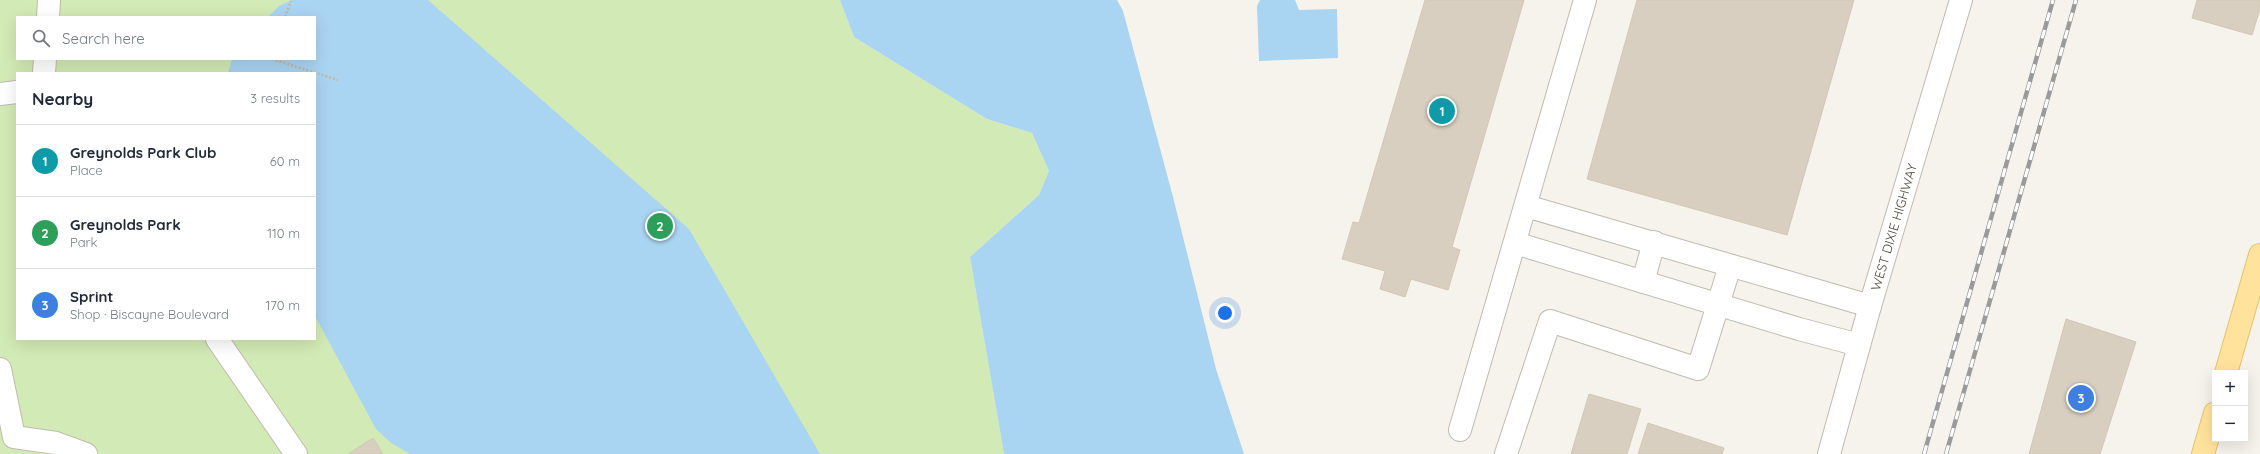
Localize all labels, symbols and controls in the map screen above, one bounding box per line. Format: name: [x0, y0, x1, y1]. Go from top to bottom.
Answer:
search box: [16, 16, 316, 60]
icon: search: [30, 27, 52, 49]
text: Search here: [62, 29, 145, 48]
text: Nearby: [32, 88, 93, 109]
text: 3 results: [250, 90, 300, 106]
pin: 1: [1429, 96, 1455, 126]
text: Greynolds Park Club: [70, 143, 217, 162]
text: 1: [42, 153, 48, 169]
text: 60 m: [270, 153, 300, 169]
street label: WEST DIXIE HIGHWAY: [1867, 161, 1920, 292]
text: Place: [70, 162, 103, 178]
pin: 2: [647, 211, 673, 241]
text: Greynolds Park: [70, 215, 181, 234]
text: 2: [41, 225, 49, 241]
text: 110 m: [267, 225, 300, 241]
text: Park: [70, 234, 98, 250]
text: Sprint: [70, 287, 114, 306]
text: 3: [42, 297, 48, 313]
text: 170 m: [265, 297, 300, 313]
your location: [1215, 303, 1235, 323]
text: Shop · Biscayne Boulevard: [70, 306, 229, 322]
map controls: [2212, 370, 2248, 442]
button: +: [2212, 370, 2248, 406]
pin: 3: [2068, 383, 2094, 413]
button: −: [2212, 406, 2248, 442]

